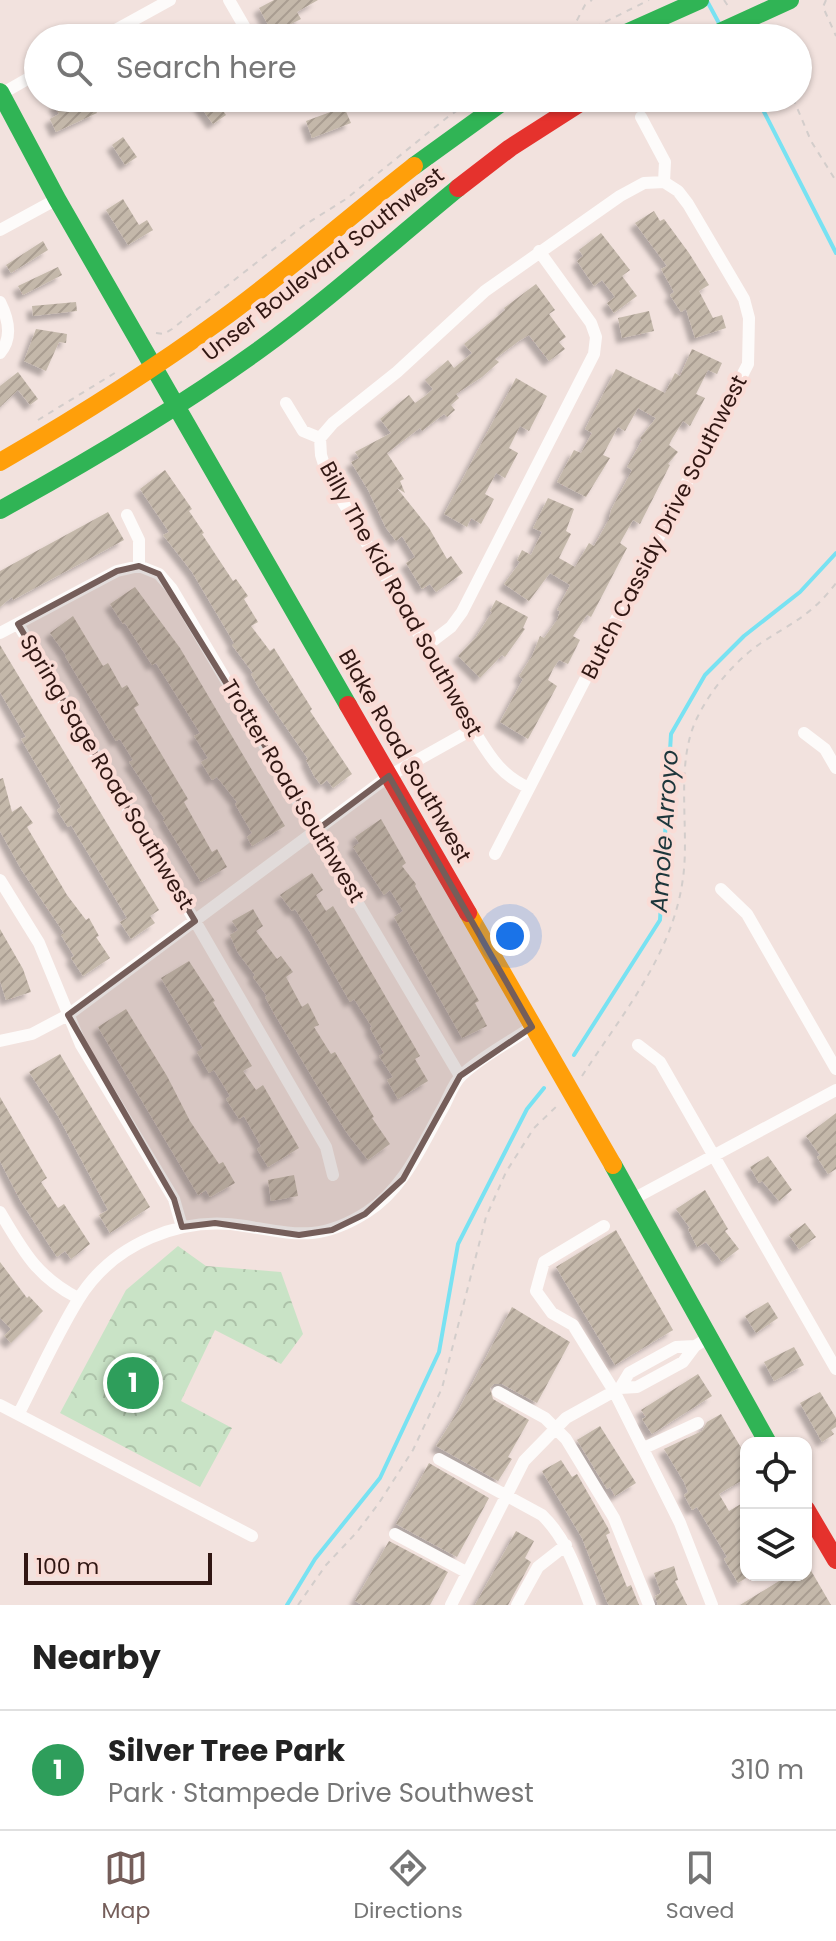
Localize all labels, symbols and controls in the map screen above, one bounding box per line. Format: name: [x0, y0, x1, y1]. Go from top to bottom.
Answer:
search box: [24, 24, 812, 112]
icon: search: [52, 46, 96, 90]
text: Search here: [116, 46, 297, 89]
street label: Unser Boulevard Southwest: [196, 160, 450, 368]
street label: Butch Cassidy Drive Southwest: [574, 370, 754, 684]
street label: Billy The Kid Road Southwest: [312, 456, 490, 742]
street label: Spring Sage Road Southwest: [12, 629, 202, 915]
street label: Blake Road Southwest: [331, 643, 479, 869]
street label: Trotter Road Southwest: [214, 674, 372, 908]
water label: Amole Arroyo: [642, 749, 686, 914]
your location: [490, 916, 530, 956]
pin: 1: [107, 1353, 159, 1413]
map controls: [740, 1437, 812, 1581]
button: locate: [740, 1437, 812, 1509]
button: layers: [740, 1509, 812, 1581]
scale bar: [24, 1549, 212, 1585]
text: 100 m: [36, 1551, 99, 1582]
text: Nearby: [32, 1633, 161, 1681]
text: Silver Tree Park: [108, 1729, 345, 1772]
text: 1: [53, 1752, 63, 1788]
text: 310 m: [730, 1752, 804, 1788]
text: Park · Stampede Drive Southwest: [108, 1775, 534, 1811]
tab: Map: [102, 1846, 150, 1927]
tab: Directions: [353, 1846, 463, 1927]
tab: Saved: [666, 1846, 734, 1927]

